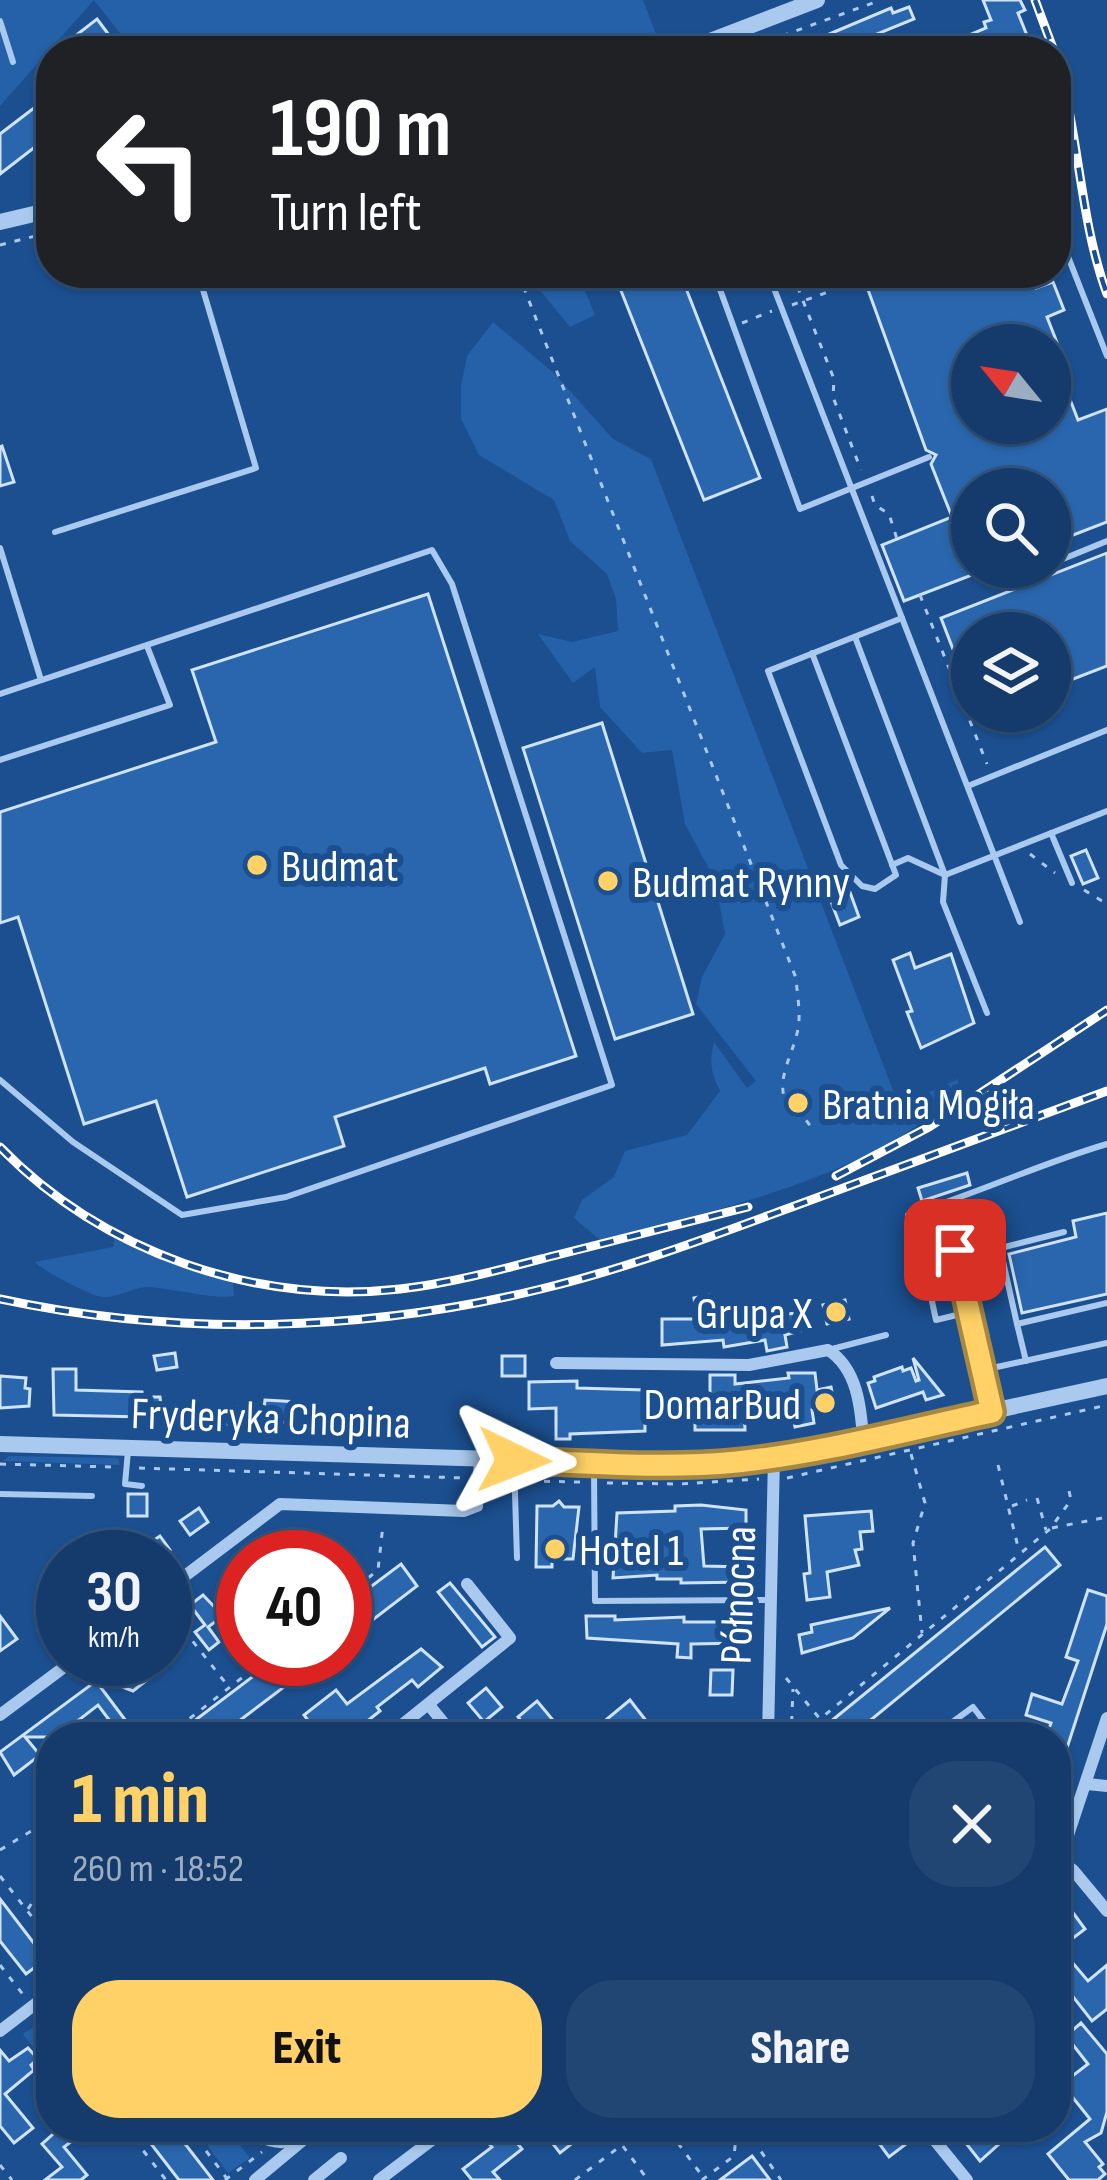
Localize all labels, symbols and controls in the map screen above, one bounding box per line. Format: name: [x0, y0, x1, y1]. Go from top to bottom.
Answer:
text: 190 m: [270, 79, 452, 180]
icon: left: [72, 84, 228, 240]
text: Turn left: [270, 181, 422, 246]
north arrow: [951, 324, 1071, 444]
map controls: [951, 324, 1071, 732]
button: search: [951, 468, 1071, 588]
button: layers: [951, 612, 1071, 732]
place label: Budmat: [281, 840, 399, 895]
marker: Budmat: [244, 852, 270, 878]
place label: Budmat Rynny: [632, 856, 850, 911]
marker: Budmat Rynny: [595, 868, 621, 894]
place label: Bratnia Mogiła: [822, 1078, 1035, 1133]
marker: Bratnia Mogiła: [785, 1090, 811, 1116]
pin: [904, 1199, 1006, 1301]
icon: arrive: [922, 1217, 988, 1283]
place label: Grupa X: [696, 1287, 812, 1342]
marker: Grupa X: [823, 1299, 849, 1325]
place label: DomarBud: [643, 1378, 801, 1433]
street label: Fryderyka Chopina: [130, 1387, 412, 1452]
marker: DomarBud: [812, 1390, 838, 1416]
position arrow: [451, 1397, 577, 1523]
place label: Hotel 1: [579, 1524, 684, 1579]
street label: Północna: [710, 1525, 769, 1665]
speed limit sign: 40: [216, 1530, 372, 1686]
marker: Hotel 1: [542, 1536, 568, 1562]
text: 30: [86, 1557, 142, 1629]
text: km/h: [88, 1620, 140, 1656]
text: 1 min: [72, 1757, 209, 1844]
button: close: [909, 1761, 1035, 1887]
text: 260 m · 18:52: [72, 1846, 244, 1893]
button: Exit: [72, 1980, 542, 2118]
button: Share: [566, 1980, 1035, 2118]

